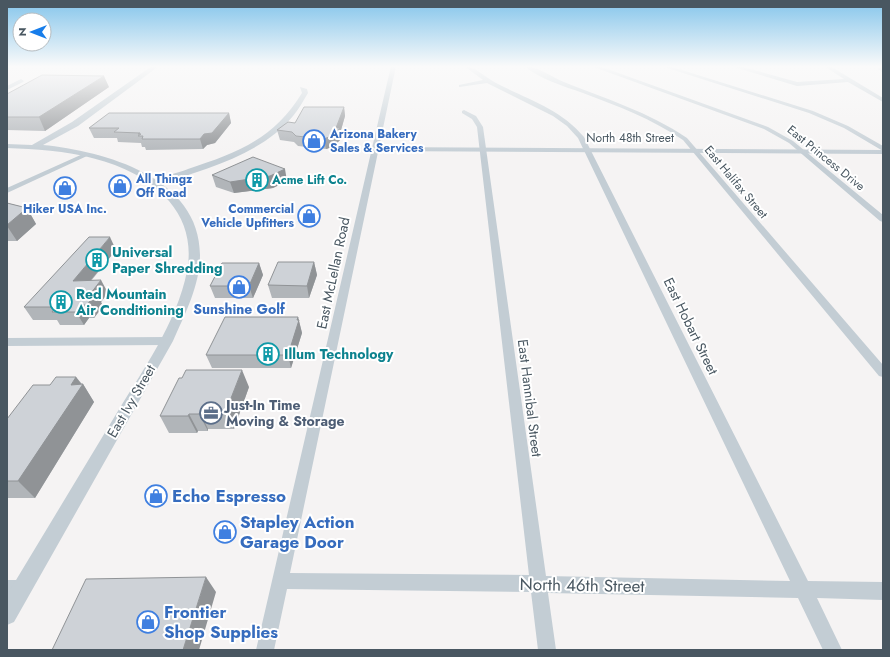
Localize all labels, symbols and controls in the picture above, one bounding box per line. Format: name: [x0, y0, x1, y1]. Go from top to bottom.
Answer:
north arrow: [12, 12, 52, 52]
text: N: [14, 28, 30, 36]
street label: East Princess Drive: [783, 121, 869, 195]
place label: Arizona Bakery Sales & Services: [329, 125, 424, 157]
shop icon: Arizona Bakery Sales & Services: [301, 128, 327, 154]
street label: North 48th Street: [586, 129, 674, 147]
street label: East Halifax Street: [700, 142, 772, 222]
building icon: Acme Lift Co.: [244, 167, 270, 193]
place label: All Thingz Off Road: [135, 170, 193, 202]
place label: Acme Lift Co.: [271, 171, 347, 189]
shop icon: All Thingz Off Road: [107, 173, 133, 199]
shop icon: Hiker USA Inc.: [52, 175, 78, 201]
place label: Hiker USA Inc.: [23, 200, 107, 218]
place label: Commercial Vehicle Upfitters: [200, 200, 295, 232]
shop icon: Commercial Vehicle Upfitters: [296, 203, 322, 229]
street label: East McLellan Road: [311, 215, 355, 331]
place label: Universal Paper Shredding: [112, 242, 222, 278]
building icon: Universal Paper Shredding: [84, 247, 110, 273]
shop icon: Sunshine Golf: [226, 274, 252, 300]
street label: East Hobart Street: [659, 274, 723, 378]
place label: Red Mountain Air Conditioning: [75, 284, 184, 320]
building icon: Red Mountain Air Conditioning: [48, 289, 74, 315]
place label: Sunshine Golf: [193, 299, 286, 319]
street label: East Hannibal Street: [513, 338, 547, 459]
building icon: Illum Technology: [255, 341, 281, 367]
place label: Illum Technology: [284, 344, 394, 364]
street label: East Ivy Street: [102, 360, 160, 441]
place label: Just-In Time Moving & Storage: [223, 395, 345, 431]
office icon: Just-In Time Moving & Storage: [198, 400, 224, 426]
shop icon: Echo Espresso: [143, 483, 169, 509]
place label: Echo Espresso: [172, 484, 286, 508]
place label: Stapley Action Garage Door: [240, 510, 355, 554]
shop icon: Stapley Action Garage Door: [212, 519, 238, 545]
street label: North 46th Street: [519, 572, 645, 598]
place label: Frontier Shop Supplies: [164, 600, 278, 644]
shop icon: Frontier Shop Supplies: [135, 609, 161, 635]

